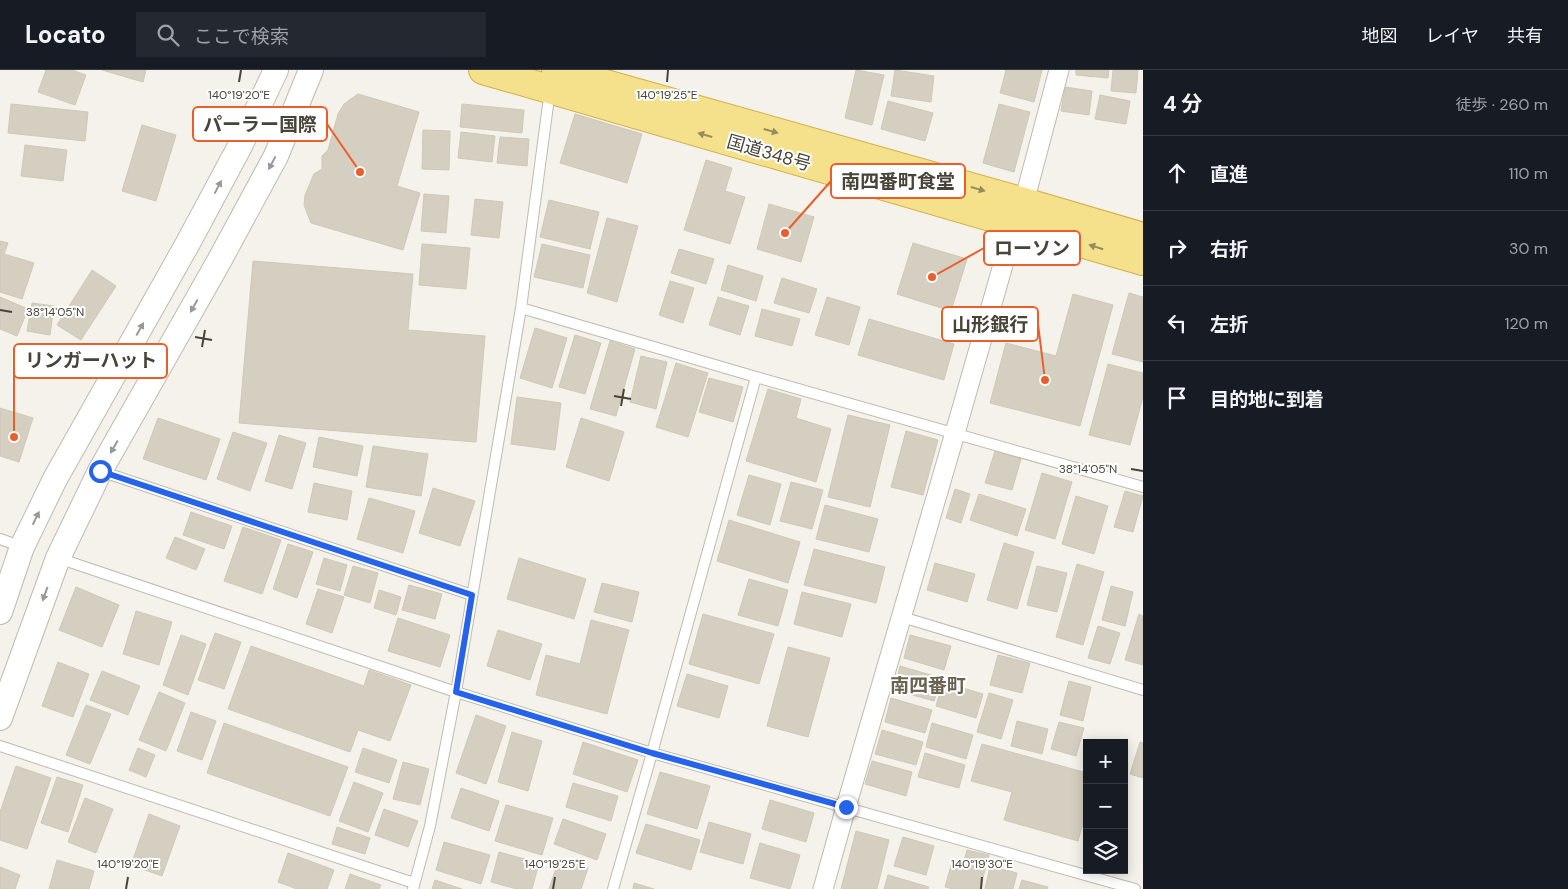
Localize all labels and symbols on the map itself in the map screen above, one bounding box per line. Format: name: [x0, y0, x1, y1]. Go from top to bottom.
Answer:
text: 140°19'20"E: [208, 87, 270, 103]
text: 140°19'25"E: [637, 87, 698, 103]
callout: パーラー国際: [193, 107, 327, 141]
text: パーラー国際: [203, 112, 317, 137]
one-way arrow: [764, 127, 779, 135]
street label: 国道348号: [724, 130, 814, 176]
one-way arrow: [697, 131, 712, 139]
one-way arrow: [268, 156, 276, 170]
callout: 南四番町食堂: [831, 164, 965, 198]
text: 南四番町食堂: [841, 169, 955, 194]
one-way arrow: [214, 180, 222, 194]
one-way arrow: [971, 185, 986, 193]
callout: ローソン: [984, 231, 1080, 265]
text: ローソン: [994, 236, 1070, 261]
one-way arrow: [1089, 243, 1104, 251]
one-way arrow: [190, 298, 198, 313]
text: 38°14'05"N: [26, 304, 84, 320]
callout: 山形銀行: [942, 307, 1038, 341]
text: 山形銀行: [952, 312, 1028, 337]
one-way arrow: [135, 323, 144, 336]
callout: リンガーハット: [14, 344, 167, 378]
text: リンガーハット: [25, 348, 157, 373]
one-way arrow: [109, 440, 118, 453]
route start: [89, 460, 112, 483]
text: 38°14'05"N: [1059, 461, 1117, 477]
one-way arrow: [32, 511, 40, 525]
one-way arrow: [41, 587, 49, 602]
district label: 南四番町: [890, 673, 966, 698]
route end: [835, 796, 858, 819]
text: 140°19'20"E: [97, 856, 159, 872]
text: 140°19'25"E: [525, 856, 586, 872]
text: 140°19'30"E: [951, 856, 1013, 872]

